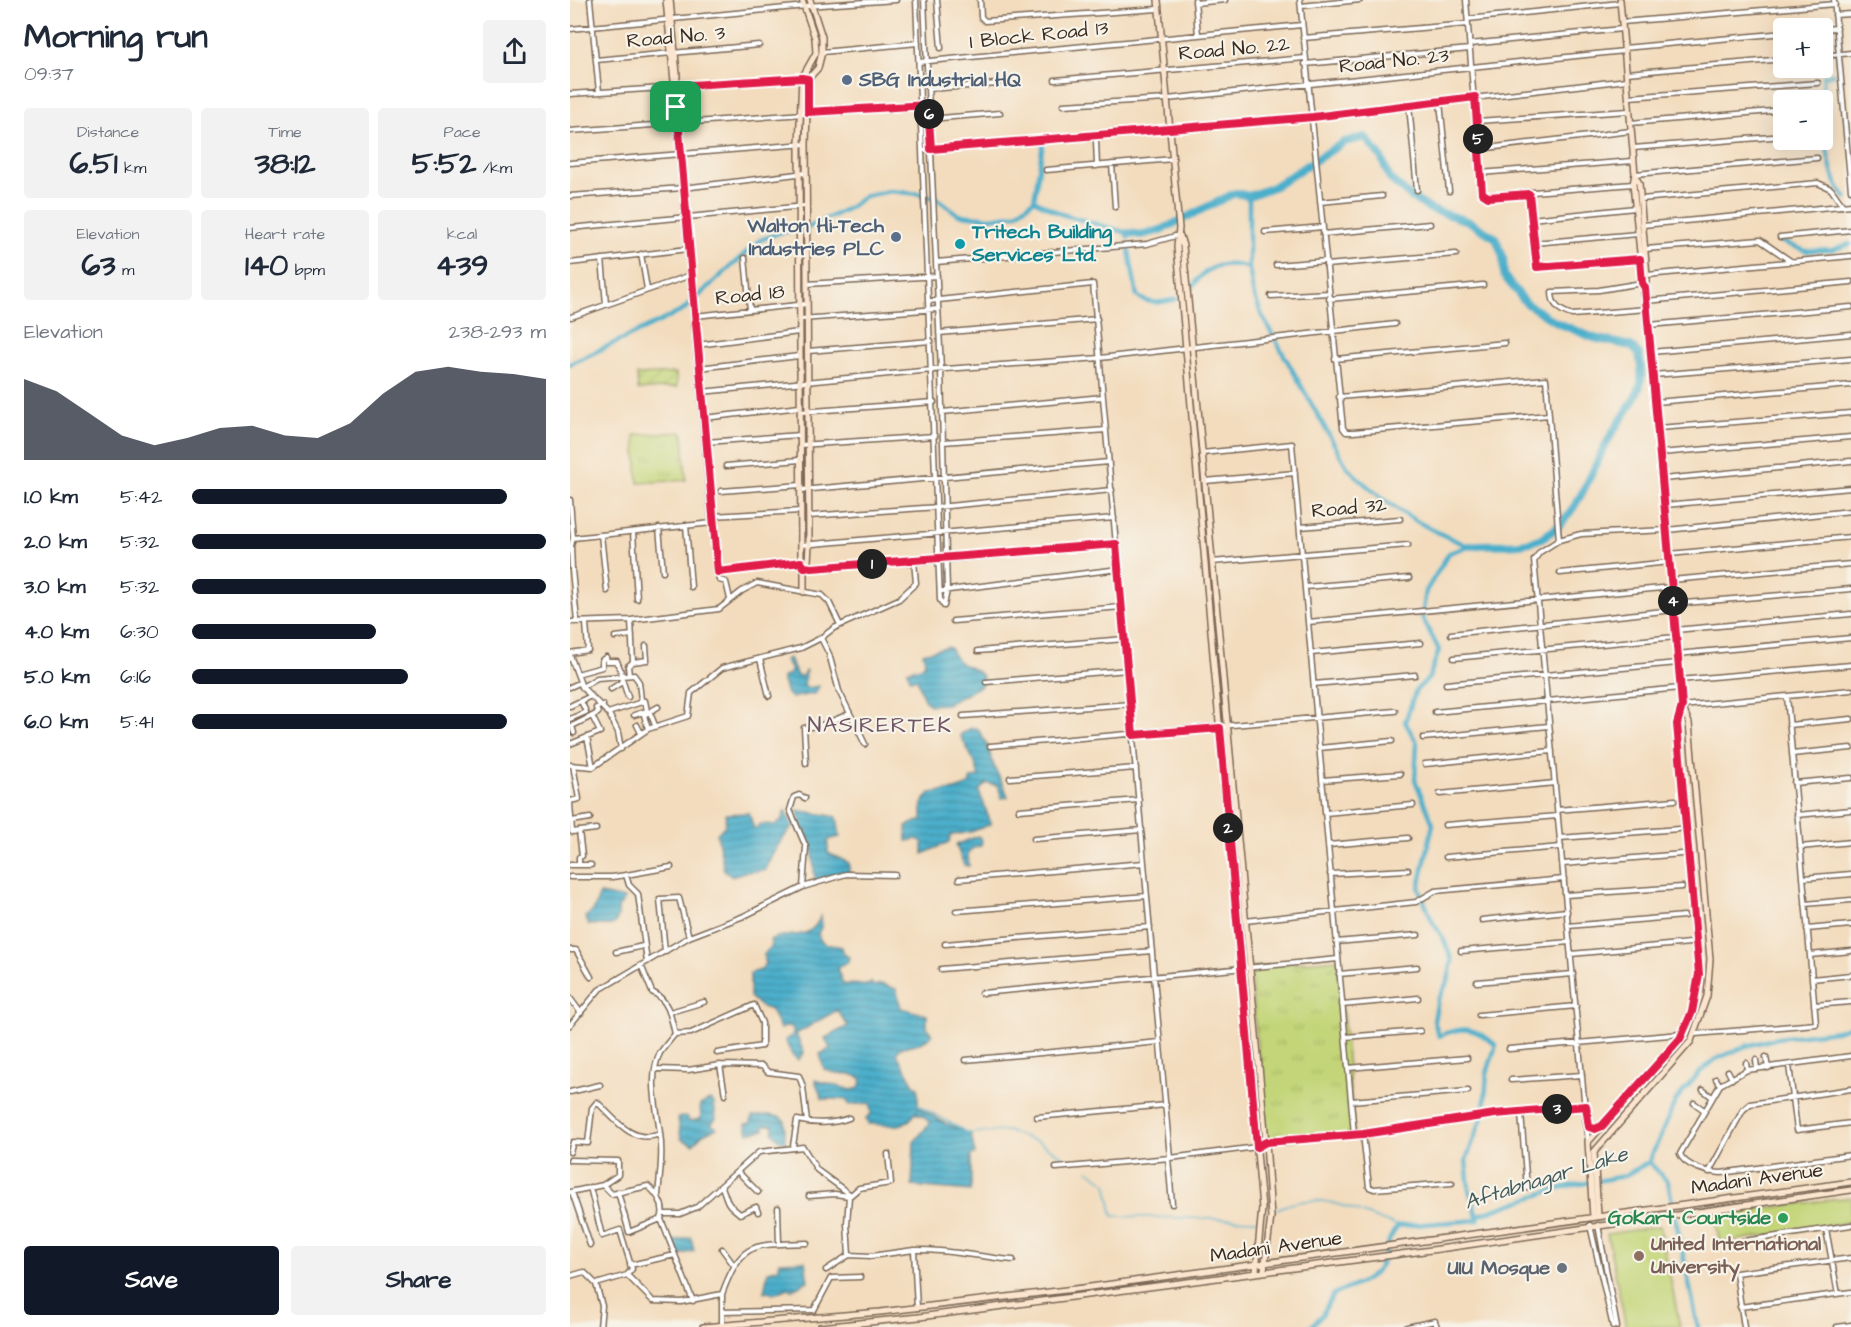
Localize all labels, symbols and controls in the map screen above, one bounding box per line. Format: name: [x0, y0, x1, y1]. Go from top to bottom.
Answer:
text: Morning run: [24, 14, 208, 60]
street label: I Block Road 13: [968, 14, 1110, 56]
map controls: [1773, 18, 1833, 150]
button: +: [1773, 18, 1833, 78]
street label: Road No. 3: [626, 19, 726, 55]
button: share: [483, 20, 546, 83]
street label: Road No. 22: [1177, 30, 1291, 68]
street label: Road No. 23: [1338, 41, 1450, 81]
text: 09:37: [24, 60, 74, 88]
place label: SBG Industrial HQ: [858, 66, 1021, 94]
marker: SBG Industrial HQ: [840, 73, 854, 87]
pin: [650, 81, 701, 132]
icon: arrive: [659, 90, 692, 123]
button: −: [1773, 90, 1833, 150]
pin: 6: [914, 99, 944, 129]
text: 6: [924, 103, 934, 125]
text: Distance: [77, 121, 139, 143]
text: Time: [268, 121, 302, 143]
text: Pace: [443, 121, 481, 143]
pin: 5: [1463, 124, 1493, 154]
text: 5: [1472, 128, 1484, 150]
text: 6.51: [70, 143, 118, 185]
text: 38:12: [255, 143, 315, 185]
text: 5:52: [412, 143, 476, 185]
text: km: [118, 157, 146, 179]
text: /km: [476, 157, 512, 179]
place label: Walton Hi-Tech Industries PLC: [746, 212, 885, 263]
place label: Tritech Building Services Ltd.: [971, 218, 1113, 269]
text: Elevation: [77, 223, 139, 245]
text: Heart rate: [245, 223, 325, 245]
text: kcal: [447, 223, 477, 245]
marker: Walton Hi-Tech Industries PLC: [889, 230, 903, 244]
marker: Tritech Building Services Ltd.: [953, 237, 967, 251]
text: 63: [82, 245, 116, 287]
text: 140: [245, 245, 288, 287]
text: 439: [436, 245, 488, 287]
text: m: [116, 259, 134, 281]
text: bpm: [288, 259, 325, 281]
street label: Road 18: [714, 277, 786, 313]
text: Elevation: [24, 318, 103, 346]
text: 238–293 m: [449, 318, 546, 346]
text: 1.0 km: [24, 483, 78, 511]
text: 5:42: [120, 483, 163, 511]
street label: Road 32: [1310, 491, 1388, 525]
text: 2.0 km: [24, 528, 87, 556]
text: 5:32: [120, 528, 159, 556]
pin: 1: [857, 549, 887, 579]
text: 1: [871, 553, 873, 575]
text: 3.0 km: [24, 573, 85, 601]
text: 5:32: [120, 573, 159, 601]
pin: 4: [1658, 586, 1688, 616]
text: 4: [1668, 590, 1678, 612]
text: 4.0 km: [24, 618, 89, 646]
text: 6:30: [120, 618, 159, 646]
text: 5.0 km: [24, 663, 89, 691]
text: 6:16: [120, 663, 151, 691]
text: 6.0 km: [24, 708, 88, 736]
text: 5:41: [120, 708, 154, 736]
district label: NASIRERTEK: [808, 710, 952, 741]
pin: 2: [1213, 813, 1243, 843]
text: 2: [1223, 817, 1233, 839]
pin: 3: [1542, 1094, 1572, 1124]
text: 3: [1553, 1098, 1561, 1120]
water label: Aftabnagar Lake: [1461, 1139, 1633, 1218]
street label: Madani Avenue: [1689, 1156, 1825, 1202]
place label: GoKart Courtside: [1608, 1204, 1771, 1232]
marker: GoKart Courtside: [1776, 1211, 1790, 1225]
street label: Madani Avenue: [1208, 1224, 1344, 1270]
place label: United International University: [1651, 1230, 1821, 1282]
button: Save: [24, 1246, 279, 1315]
button: Share: [291, 1246, 546, 1315]
marker: United International University: [1632, 1249, 1646, 1263]
place label: UIU Mosque: [1447, 1254, 1550, 1282]
marker: UIU Mosque: [1555, 1261, 1569, 1275]

